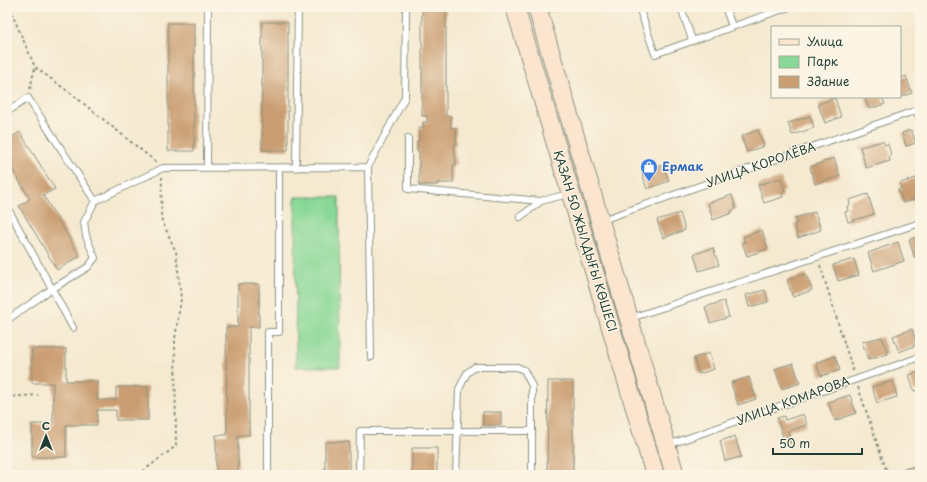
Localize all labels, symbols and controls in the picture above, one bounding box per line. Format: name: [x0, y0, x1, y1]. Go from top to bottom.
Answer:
legend: [771, 26, 901, 98]
text: Улица: [807, 32, 843, 50]
text: Парк: [807, 52, 839, 70]
text: Здание: [807, 72, 849, 90]
street label: УЛИЦА КОРОЛЁВА: [704, 137, 818, 191]
street label: ҚАЗАН 50 ЖЫЛДЫҒЫ КӨШЕСІ: [550, 148, 622, 334]
shop icon: Ермак: [639, 157, 659, 182]
place label: Ермак: [662, 157, 703, 175]
street label: УЛИЦА КОМАРОВА: [734, 371, 852, 429]
north arrow: [26, 416, 66, 456]
text: С: [42, 417, 50, 434]
scale bar: [773, 430, 862, 456]
text: 50 m: [779, 434, 810, 452]

